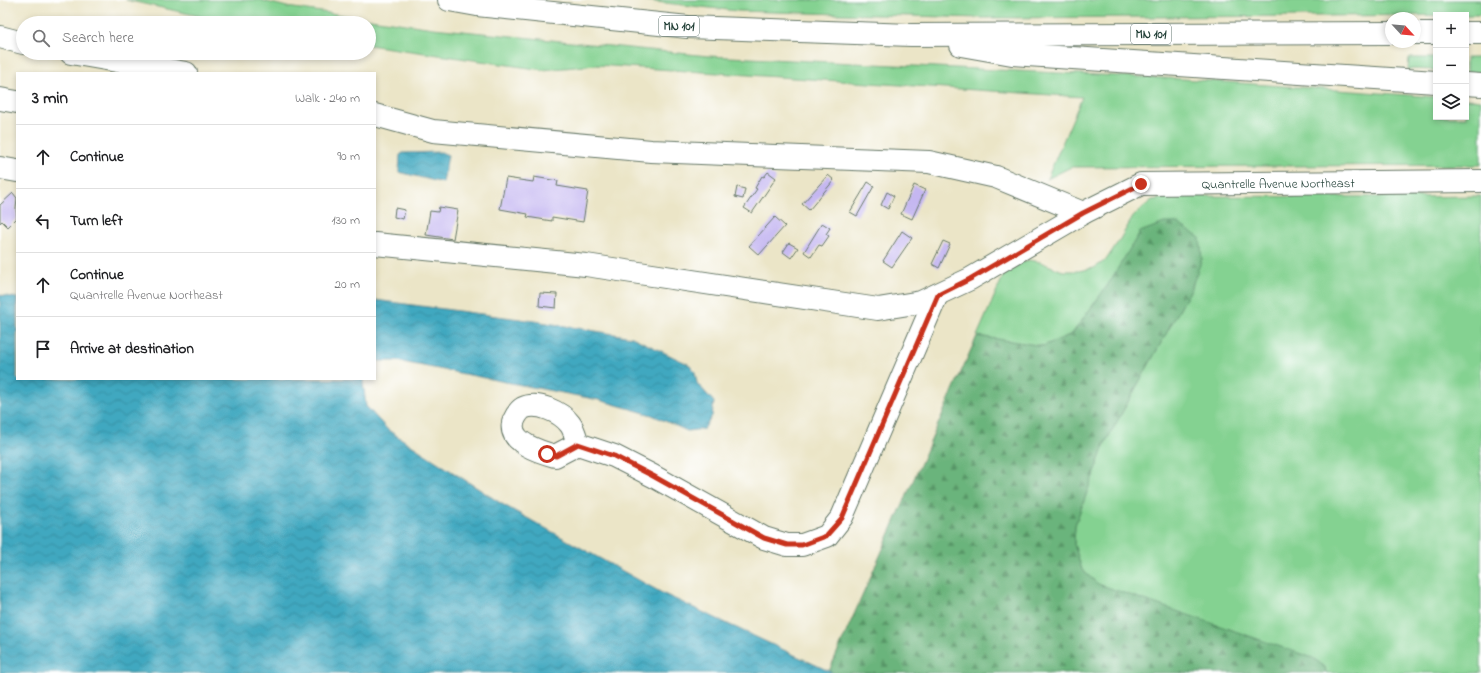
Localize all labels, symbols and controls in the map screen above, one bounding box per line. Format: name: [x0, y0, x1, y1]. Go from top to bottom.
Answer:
north arrow: [1385, 12, 1421, 48]
map controls: [1433, 12, 1469, 120]
button: +: [1433, 12, 1469, 48]
search box: [16, 16, 376, 60]
road number: MN 101: [659, 16, 699, 36]
road number: MN 101: [1131, 24, 1171, 44]
icon: search: [30, 27, 52, 49]
text: Search here: [62, 27, 134, 49]
button: −: [1433, 48, 1469, 84]
button: layers: [1433, 84, 1469, 120]
text: 3 min: [32, 86, 68, 111]
text: Walk · 240 m: [295, 89, 360, 108]
icon: ahead: [32, 146, 54, 168]
text: Continue: [70, 146, 124, 168]
text: 90 m: [337, 147, 360, 166]
street label: Quantrelle Avenue Northeast: [1202, 174, 1356, 194]
route end: [1132, 175, 1150, 193]
icon: left: [32, 210, 54, 232]
text: Turn left: [70, 210, 123, 232]
text: 130 m: [332, 211, 360, 230]
text: Continue: [70, 264, 124, 286]
icon: ahead: [32, 274, 54, 296]
text: 20 m: [335, 275, 360, 294]
text: Quantrelle Avenue Northeast: [70, 286, 223, 305]
icon: arrive: [32, 338, 54, 360]
text: Arrive at destination: [70, 338, 194, 360]
route start: [538, 445, 556, 463]

